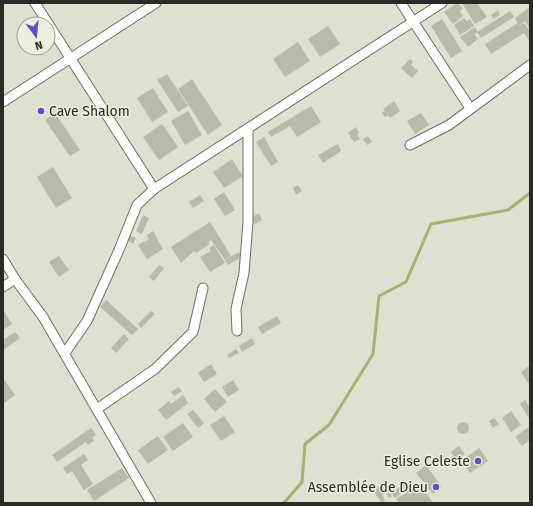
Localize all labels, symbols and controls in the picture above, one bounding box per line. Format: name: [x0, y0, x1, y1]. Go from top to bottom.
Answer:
north arrow: [16, 16, 56, 56]
text: N: [33, 38, 44, 52]
place label: Cave Shalom: [49, 103, 130, 120]
marker: Cave Shalom: [36, 106, 46, 116]
place label: Eglise Celeste: [384, 453, 470, 470]
marker: Eglise Celeste: [473, 456, 483, 466]
place label: Assemblée de Dieu: [308, 479, 428, 496]
marker: Assemblée de Dieu: [431, 482, 441, 492]

